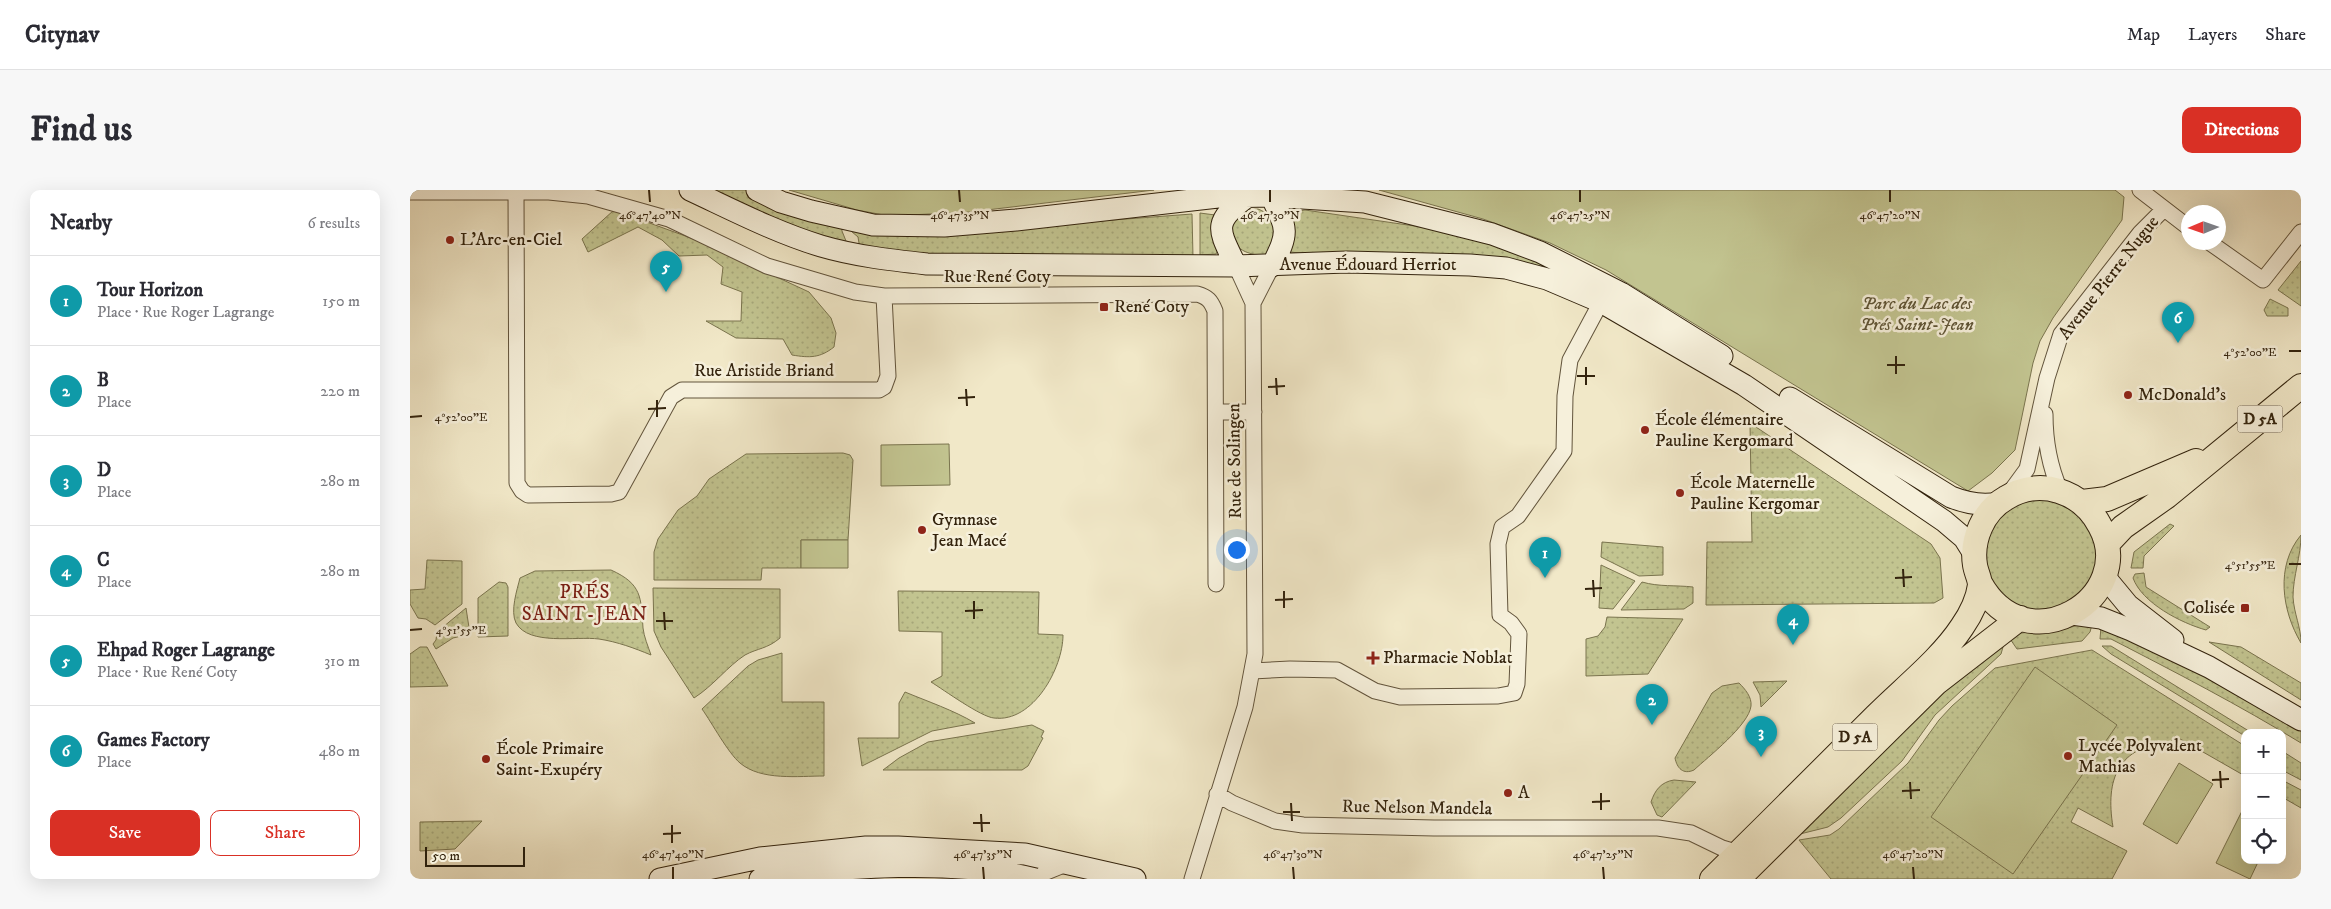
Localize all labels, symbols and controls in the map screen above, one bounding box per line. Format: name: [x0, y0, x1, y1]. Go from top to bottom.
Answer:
text: Citynav: [25, 20, 99, 50]
text: Map: [2127, 24, 2160, 46]
text: Layers: [2188, 24, 2237, 46]
text: Share: [2265, 24, 2306, 46]
button: Directions: [2182, 107, 2301, 153]
text: Find us: [30, 108, 132, 152]
north arrow: [2181, 205, 2226, 250]
text: 46°47'40"N: [619, 208, 681, 223]
text: 46°47'35"N: [930, 208, 990, 223]
text: 46°47'30"N: [1240, 208, 1300, 223]
text: 46°47'25"N: [1550, 208, 1610, 223]
text: 46°47'20"N: [1859, 208, 1921, 223]
text: Nearby: [50, 210, 112, 236]
street label: Avenue Pierre Nugue: [2054, 212, 2164, 344]
text: 6 results: [307, 213, 360, 233]
place label: L'Arc-en-Ciel: [460, 229, 563, 251]
marker: L'Arc-en-Ciel: [444, 234, 456, 246]
pin: 5: [650, 251, 682, 292]
street label: Avenue Édouard Herriot: [1280, 254, 1457, 276]
street label: Rue René Coty: [944, 266, 1051, 288]
text: Tour Horizon: [97, 279, 203, 302]
text: 1: [63, 291, 69, 311]
text: 150 m: [322, 291, 360, 311]
park label: Parc du Lac des Prés Saint-Jean: [1860, 293, 1974, 336]
place label: René Coty: [1114, 296, 1189, 318]
marker: René Coty: [1098, 301, 1110, 313]
text: Place · Rue Roger Lagrange: [97, 302, 274, 322]
pin: 6: [2162, 302, 2194, 343]
text: 4°52'00"E: [2223, 345, 2277, 360]
street label: Rue Aristide Briand: [694, 360, 834, 382]
text: B: [97, 369, 109, 392]
text: 2: [62, 381, 70, 401]
text: 220 m: [320, 381, 360, 401]
place label: McDonald's: [2138, 384, 2226, 406]
marker: McDonald's: [2122, 389, 2134, 401]
text: Place: [97, 392, 131, 412]
street label: Rue de Solingen: [1223, 402, 1247, 519]
road number: D 5A: [2238, 405, 2282, 432]
place label: École élémentaire Pauline Kergomard: [1655, 409, 1793, 452]
text: 4°52'00"E: [434, 410, 488, 425]
marker: École élémentaire Pauline Kergomard: [1639, 424, 1651, 436]
text: D: [97, 459, 111, 482]
text: 3: [63, 471, 69, 491]
text: 280 m: [320, 471, 360, 491]
place label: École Maternelle Pauline Kergomar: [1690, 472, 1820, 515]
text: Place: [97, 482, 131, 502]
marker: École Maternelle Pauline Kergomar: [1674, 487, 1686, 499]
place label: Gymnase Jean Macé: [930, 509, 1007, 552]
marker: Gymnase Jean Macé: [916, 524, 928, 536]
your location: [1224, 537, 1250, 563]
pin: 1: [1529, 537, 1561, 578]
text: C: [97, 549, 110, 572]
text: 4°51'55"E: [2225, 558, 2276, 573]
text: 4: [61, 561, 71, 581]
text: 280 m: [320, 561, 360, 581]
text: Place: [97, 572, 131, 592]
district label: PRÉS SAINT-JEAN: [522, 580, 648, 626]
place label: Colisée: [2183, 597, 2235, 619]
marker: Colisée: [2239, 602, 2251, 614]
pin: 4: [1777, 604, 1809, 645]
text: 4°51'55"E: [436, 623, 487, 638]
text: Ehpad Roger Lagrange: [97, 639, 275, 662]
place label: Pharmacie Noblat: [1383, 647, 1513, 669]
text: 5: [62, 651, 70, 671]
text: 310 m: [324, 651, 360, 671]
marker: Pharmacie Noblat: [1367, 652, 1379, 664]
text: Place · Rue René Coty: [97, 662, 237, 682]
pin: 2: [1636, 684, 1668, 725]
pin: 3: [1745, 716, 1777, 757]
road number: D 5A: [1832, 724, 1878, 750]
text: Games Factory: [97, 729, 210, 752]
map controls: [2241, 729, 2286, 864]
button: +: [2241, 729, 2286, 774]
place label: Lycée Polyvalent Mathias: [2078, 735, 2202, 778]
place label: École Primaire Saint-Exupéry: [496, 738, 604, 781]
text: 6: [62, 741, 70, 761]
text: 480 m: [319, 741, 360, 761]
marker: Lycée Polyvalent Mathias: [2062, 750, 2074, 762]
text: Place: [97, 752, 131, 772]
marker: École Primaire Saint-Exupéry: [480, 753, 492, 765]
button: −: [2241, 774, 2286, 819]
place label: A: [1518, 782, 1530, 804]
marker: A: [1502, 787, 1514, 799]
street label: Rue Nelson Mandela: [1342, 796, 1493, 820]
button: Save: [50, 810, 200, 856]
button: Share: [210, 810, 360, 856]
button: locate: [2241, 819, 2286, 864]
scale bar: [425, 844, 525, 867]
text: 50 m: [432, 847, 460, 865]
text: 46°47'40"N: [642, 847, 704, 862]
text: 46°47'35"N: [953, 847, 1013, 862]
text: 46°47'30"N: [1263, 847, 1323, 862]
text: 46°47'25"N: [1573, 847, 1633, 862]
text: 46°47'20"N: [1882, 847, 1944, 862]

